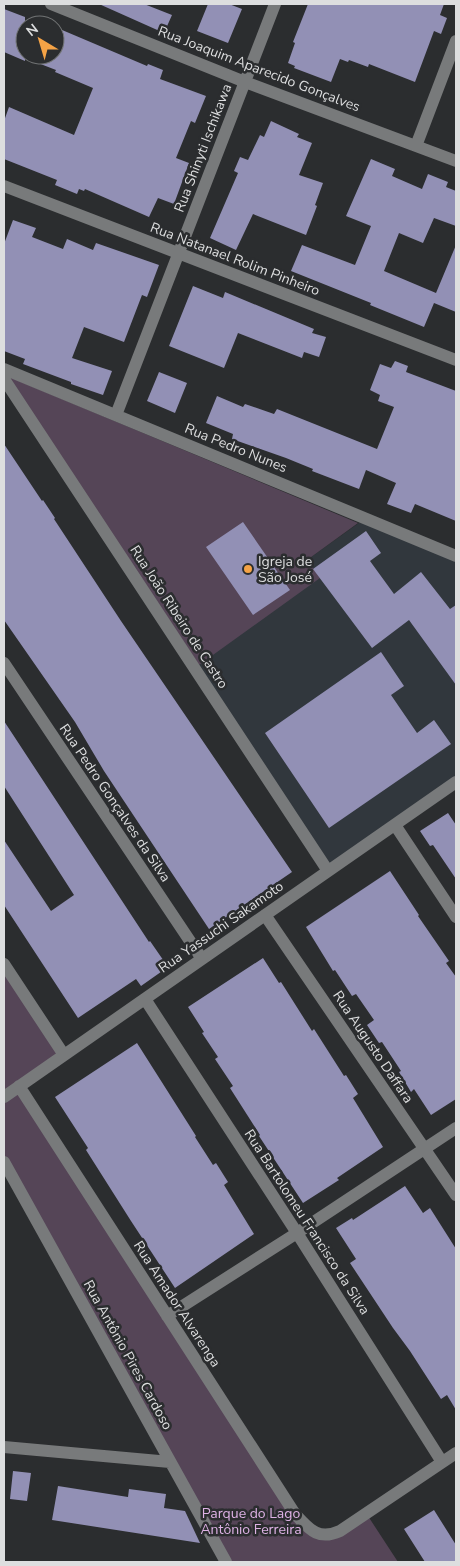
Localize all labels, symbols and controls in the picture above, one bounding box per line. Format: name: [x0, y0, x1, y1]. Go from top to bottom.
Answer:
north arrow: [15, 15, 65, 65]
text: N: [22, 19, 42, 41]
street label: Rua Joaquim Aparecido Gonçalves: [155, 22, 363, 117]
street label: Rua Shinyti Ischikawa: [170, 81, 236, 215]
street label: Rua Natanael Rolim Pinheiro: [147, 218, 323, 300]
street label: Rua Pedro Nunes: [182, 419, 290, 477]
street label: Rua João Ribeiro de Castro: [125, 542, 233, 692]
place label: Igreja de São José: [258, 552, 312, 587]
marker: Igreja de São José: [242, 563, 254, 575]
street label: Rua Pedro Gonçalves da Silva: [55, 720, 175, 886]
street label: Rua Yassuchi Sakamoto: [155, 877, 287, 977]
street label: Rua Augusto Daffara: [328, 987, 418, 1107]
street label: Rua Bartolomeu Francisco da Silva: [240, 1126, 374, 1318]
street label: Rua Amador Alvarenga: [129, 1237, 225, 1371]
street label: Rua Antônio Pires Cardoso: [79, 1277, 177, 1433]
park label: Parque do Lago Antônio Ferreira: [200, 1504, 302, 1539]

